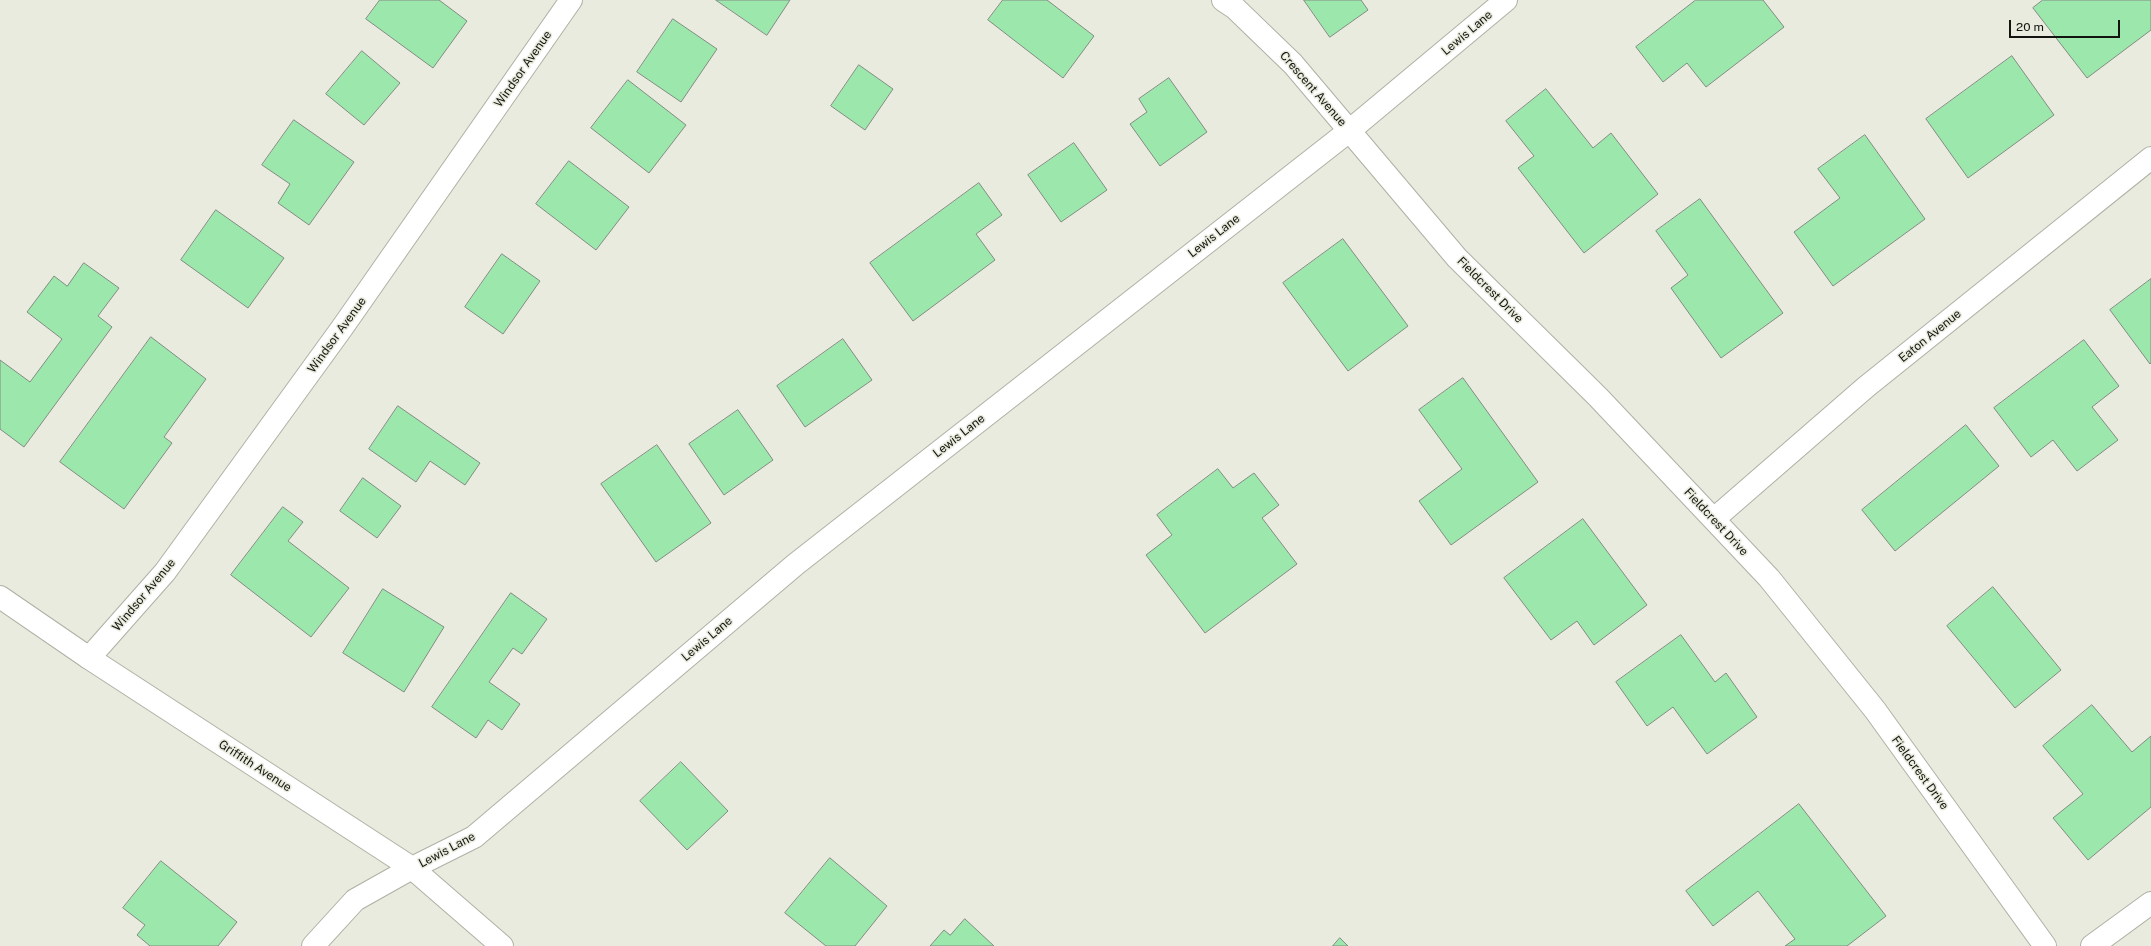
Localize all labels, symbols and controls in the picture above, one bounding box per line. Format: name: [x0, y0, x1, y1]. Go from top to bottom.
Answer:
street label: Lewis Lane: [1439, 8, 1495, 58]
scale bar: [2011, 12, 2122, 38]
text: 20 m: [2016, 20, 2044, 34]
street label: Windsor Avenue: [491, 28, 555, 110]
street label: Crescent Avenue: [1277, 49, 1349, 129]
street label: Lewis Lane: [1185, 211, 1243, 261]
street label: Fieldcrest Drive: [1454, 254, 1526, 326]
street label: Windsor Avenue: [305, 294, 369, 376]
street label: Eaton Avenue: [1896, 306, 1964, 366]
street label: Lewis Lane: [930, 411, 988, 461]
street label: Fieldcrest Drive: [1681, 485, 1751, 559]
street label: Windsor Avenue: [109, 556, 179, 634]
street label: Lewis Lane: [679, 614, 735, 664]
street label: Fieldcrest Drive: [1888, 733, 1952, 813]
street label: Griffith Avenue: [216, 737, 294, 795]
street label: Lewis Lane: [416, 829, 478, 871]

